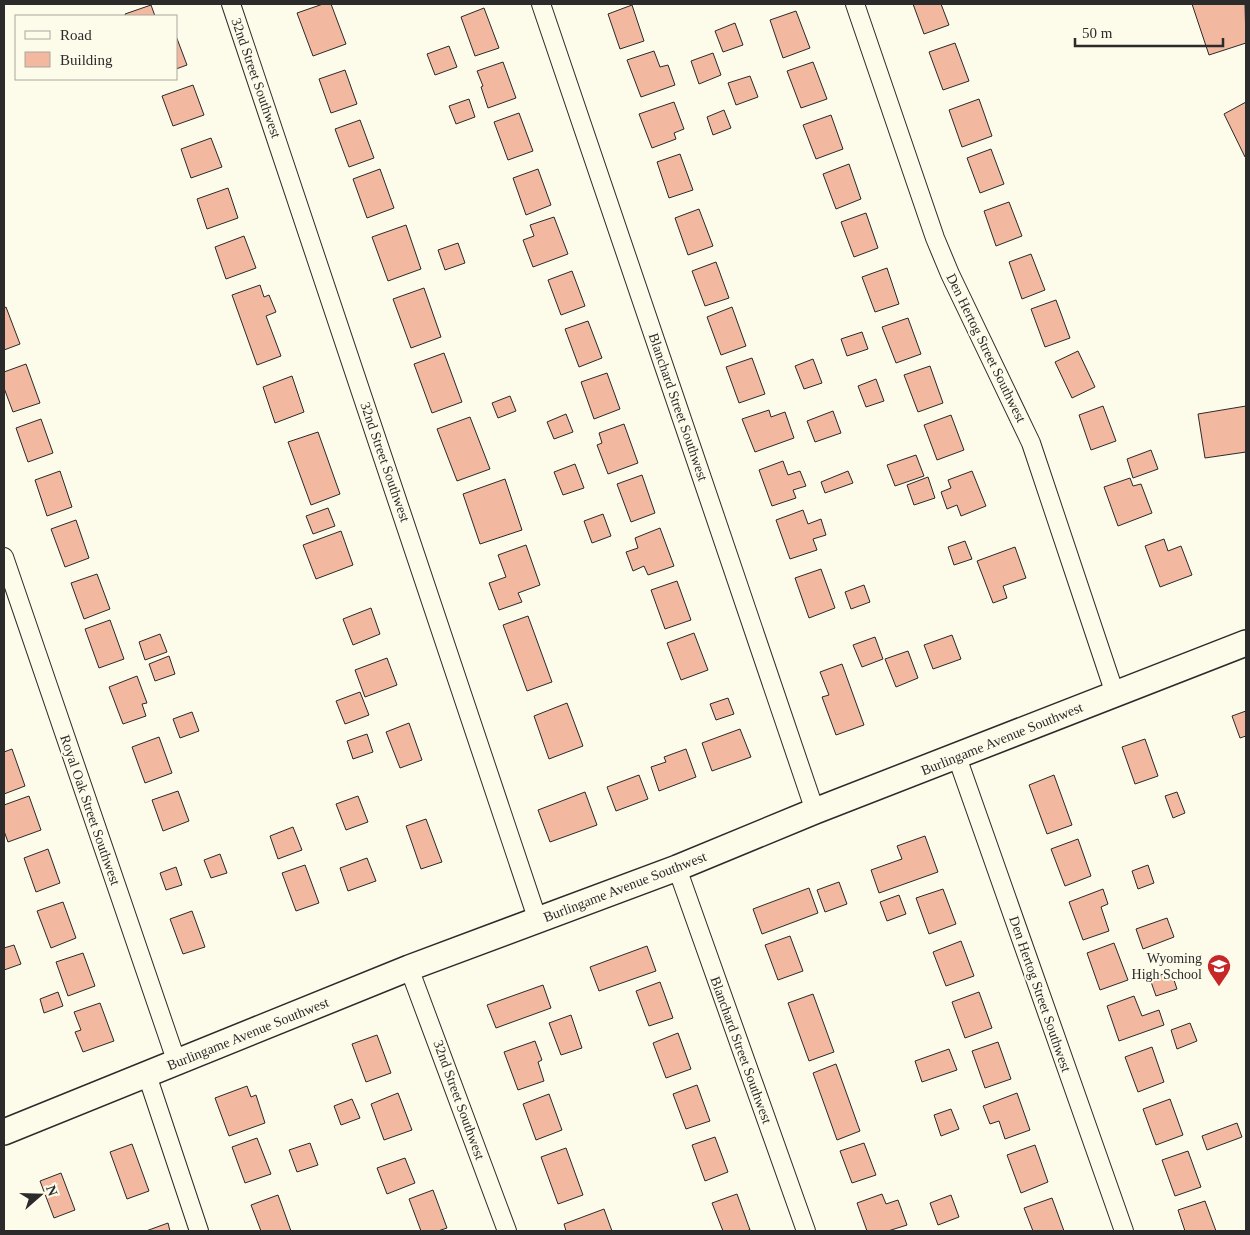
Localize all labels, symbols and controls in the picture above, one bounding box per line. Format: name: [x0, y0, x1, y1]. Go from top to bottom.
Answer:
legend: [15, 15, 178, 80]
scale bar: [1075, 15, 1222, 47]
street label: 32nd Street Southwest: [228, 16, 284, 140]
text: 50 m: [1082, 25, 1113, 41]
text: Road: [60, 27, 92, 43]
text: Building: [60, 52, 113, 68]
street label: Den Hertog Street Southwest: [943, 271, 1029, 425]
street label: Blanchard Street Southwest: [646, 331, 710, 483]
street label: 32nd Street Southwest: [357, 400, 413, 524]
street label: Burlingame Avenue Southwest: [919, 700, 1085, 778]
street label: Royal Oak Street Southwest: [57, 733, 123, 887]
street label: Burlingame Avenue Southwest: [541, 849, 709, 925]
street label: Den Hertog Street Southwest: [1006, 914, 1074, 1074]
place label: Wyoming High School: [1132, 951, 1202, 982]
school or university icon: Wyoming High School: [1206, 953, 1232, 987]
street label: Blanchard Street Southwest: [707, 974, 775, 1126]
street label: Burlingame Avenue Southwest: [165, 995, 331, 1073]
street label: 32nd Street Southwest: [430, 1038, 488, 1162]
north arrow: [15, 1170, 65, 1220]
text: N: [43, 1183, 61, 1198]

